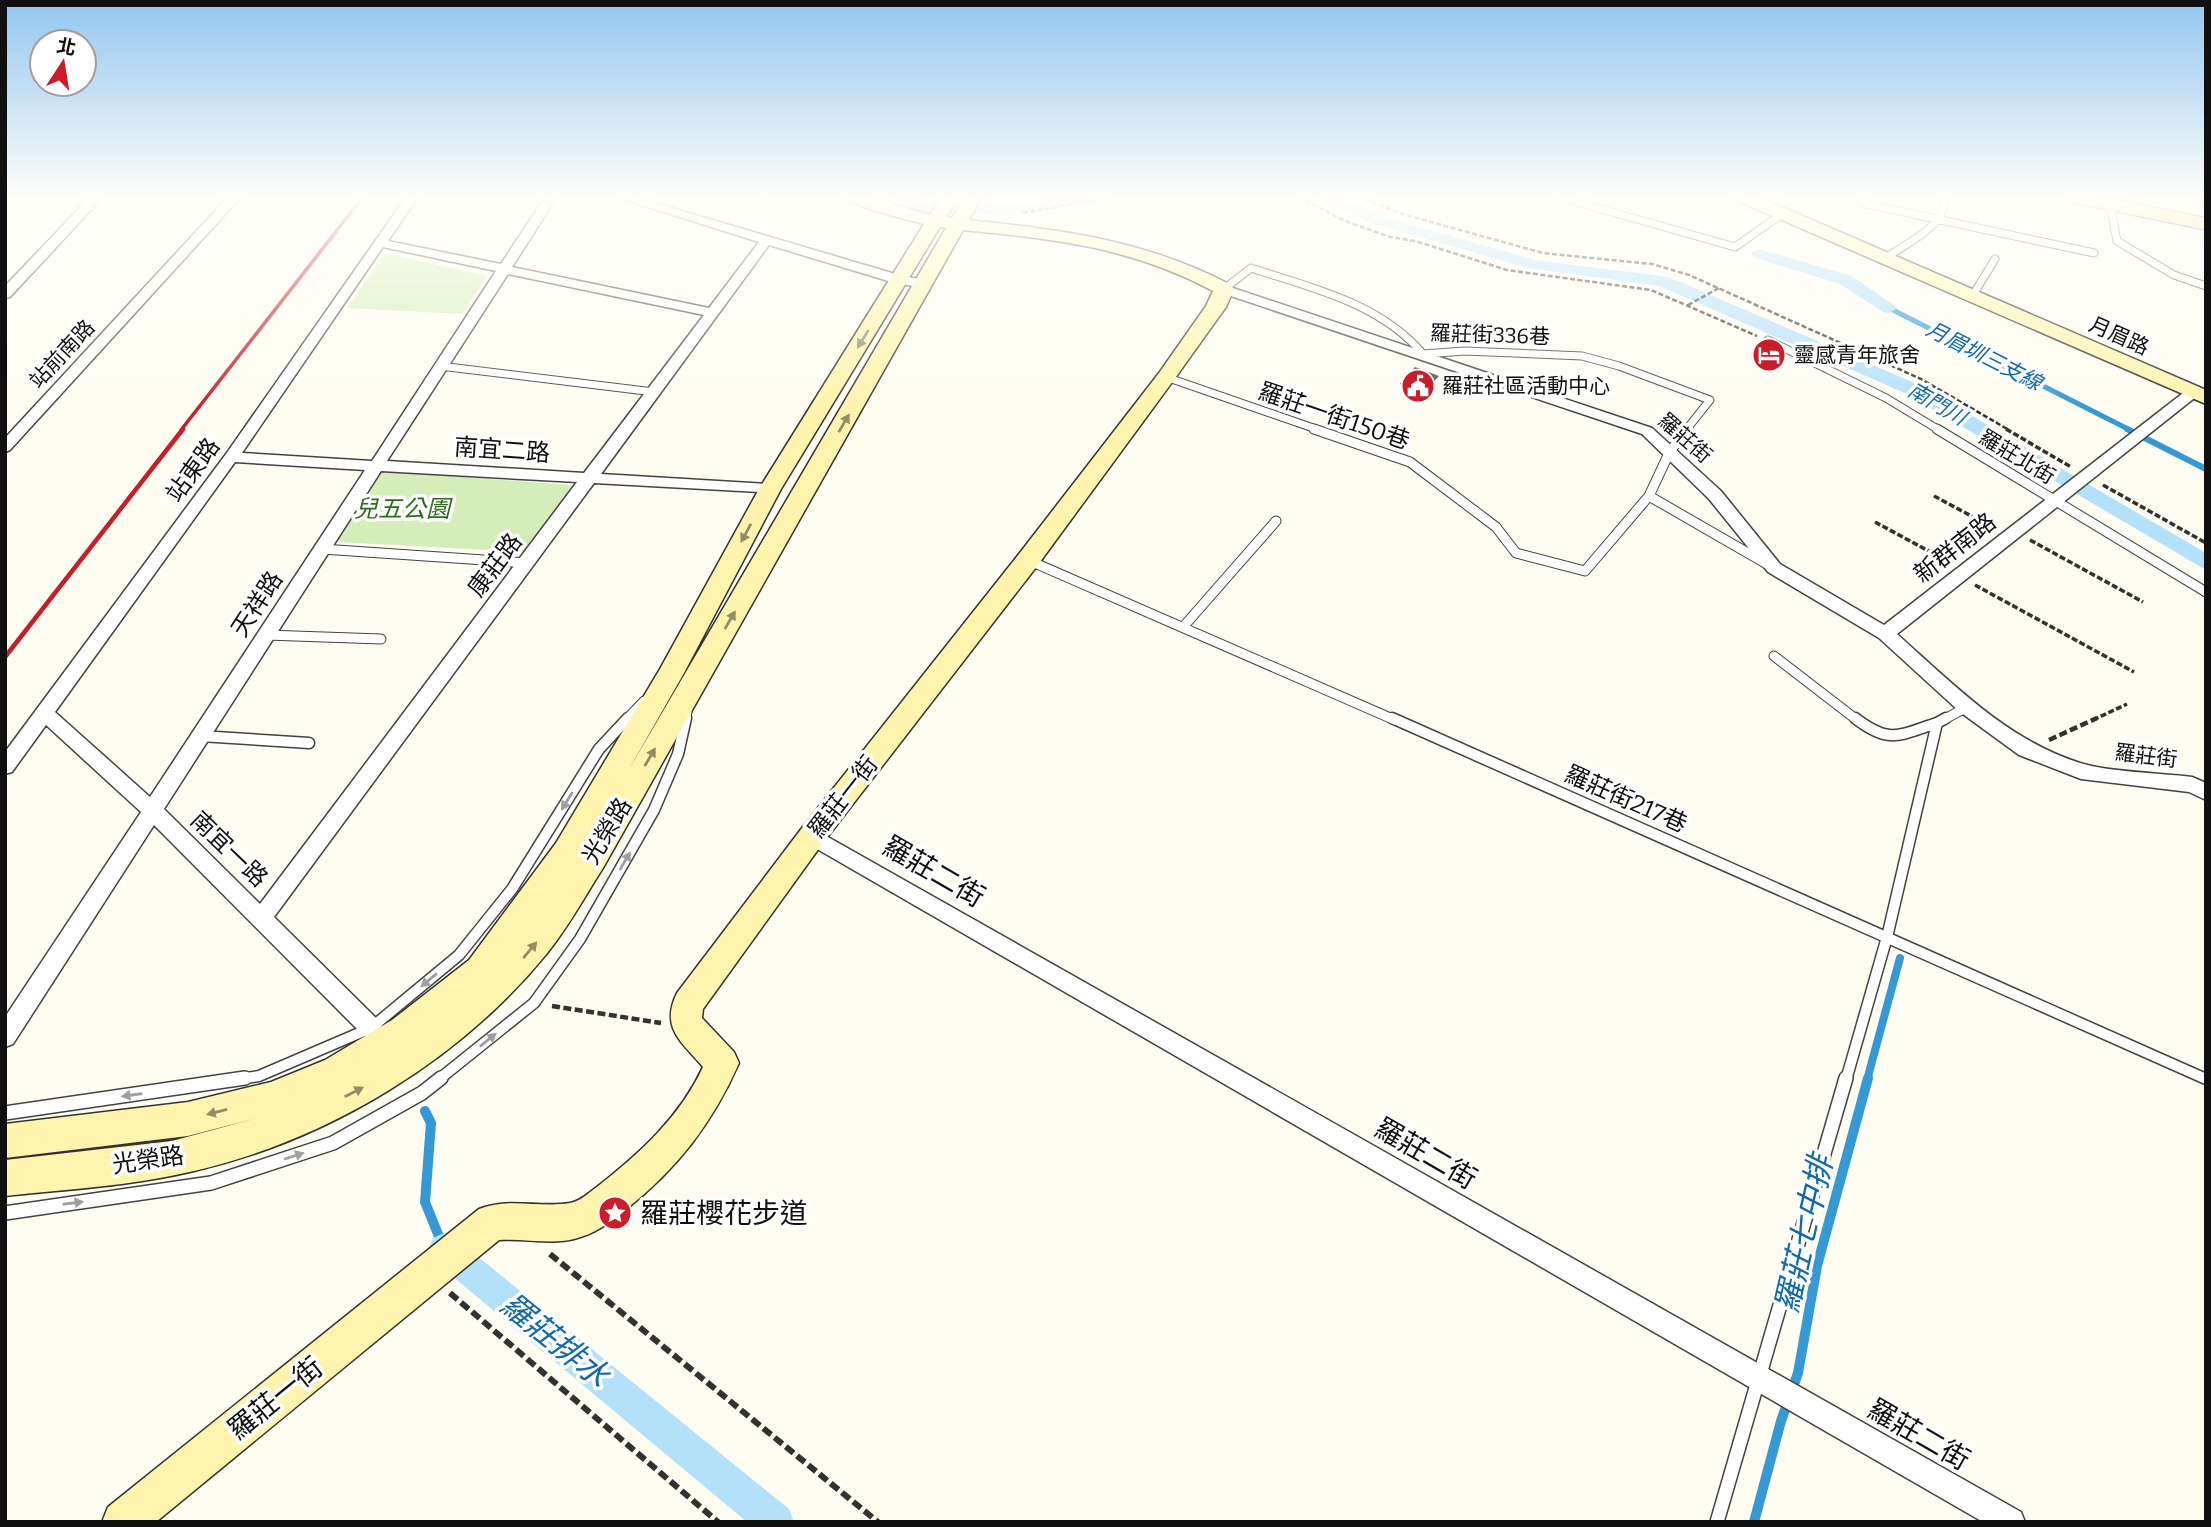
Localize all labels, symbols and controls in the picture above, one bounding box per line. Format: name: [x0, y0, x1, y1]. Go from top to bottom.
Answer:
north arrow: [28, 28, 98, 98]
text: 北: [55, 34, 78, 60]
street label: 月眉路: [2085, 311, 2153, 361]
street label: 站前南路: [24, 314, 100, 394]
water label: 月眉圳三支線: [1922, 316, 2048, 397]
street label: 羅莊街336巷: [1430, 320, 1550, 350]
one-way arrow: [857, 329, 870, 348]
hotel icon: 靈感青年旅舍: [1750, 336, 1788, 374]
place label: 靈感青年旅舍: [1794, 342, 1920, 368]
public building icon: 羅莊社區活動中心: [1399, 367, 1437, 405]
place label: 羅莊社區活動中心: [1442, 373, 1610, 399]
street label: 羅莊一街150巷: [1255, 377, 1413, 455]
water label: 南門川: [1903, 377, 1973, 432]
street label: 羅莊街: [1653, 408, 1717, 468]
one-way arrow: [838, 414, 850, 433]
street label: 羅莊北街: [1974, 424, 2060, 490]
street label: 站東路: [161, 433, 225, 507]
street label: 南宜二路: [453, 433, 551, 467]
park label: 兒五公園: [354, 495, 453, 523]
street label: 新群南路: [1909, 507, 2001, 589]
one-way arrow: [740, 524, 752, 544]
street label: 康莊路: [462, 528, 528, 602]
street label: 天祥路: [226, 566, 288, 642]
one-way arrow: [724, 610, 736, 630]
street label: 羅莊街: [2113, 739, 2179, 773]
one-way arrow: [644, 748, 656, 767]
street label: 羅莊一街: [802, 751, 884, 843]
street label: 羅莊街217巷: [1561, 760, 1691, 838]
one-way arrow: [560, 792, 573, 811]
street label: 光榮路: [576, 793, 638, 869]
street label: 南宜一路: [185, 806, 273, 892]
street label: 羅莊二街: [877, 829, 991, 914]
one-way arrow: [619, 851, 631, 871]
one-way arrow: [522, 942, 537, 959]
one-way arrow: [421, 973, 439, 988]
one-way arrow: [479, 1033, 497, 1047]
one-way arrow: [344, 1086, 364, 1097]
one-way arrow: [121, 1089, 143, 1100]
one-way arrow: [206, 1107, 228, 1118]
street label: 羅莊二街: [1369, 1111, 1483, 1196]
street label: 光榮路: [110, 1141, 186, 1179]
water label: 羅莊七中排: [1767, 1148, 1841, 1316]
one-way arrow: [284, 1150, 305, 1160]
place icon: 羅莊櫻花步道: [596, 1194, 634, 1232]
one-way arrow: [62, 1197, 84, 1208]
place label: 羅莊櫻花步道: [640, 1197, 808, 1230]
water label: 羅莊排水: [493, 1285, 618, 1396]
street label: 羅莊一街: [221, 1350, 329, 1446]
street label: 羅莊二街: [1862, 1392, 1976, 1477]

